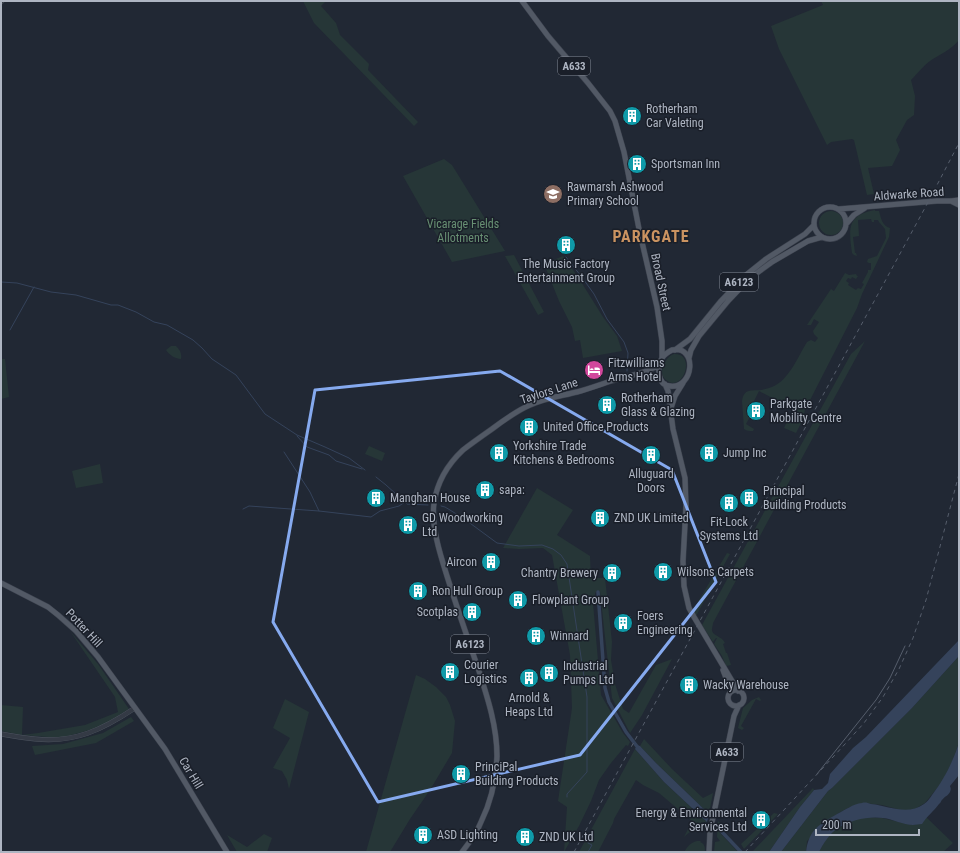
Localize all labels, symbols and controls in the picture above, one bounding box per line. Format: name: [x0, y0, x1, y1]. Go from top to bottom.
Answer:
road number: A633: [558, 57, 590, 75]
place label: Rotherham Car Valeting: [646, 102, 704, 130]
building icon: Rotherham Car Valeting: [621, 105, 643, 127]
building icon: Sportsman Inn: [626, 153, 648, 175]
place label: Sportsman Inn: [651, 157, 720, 171]
place label: Rawmarsh Ashwood Primary School: [567, 180, 663, 208]
school or university icon: Rawmarsh Ashwood Primary School: [542, 183, 564, 205]
street label: Aldwarke Road: [873, 185, 945, 203]
park label: Vicarage Fields Allotments: [427, 217, 499, 245]
district label: PARKGATE: [612, 227, 690, 246]
building icon: The Music Factory Entertainment Group: [555, 234, 577, 256]
street label: Broad Street: [648, 252, 674, 313]
place label: The Music Factory Entertainment Group: [517, 257, 615, 285]
road number: A6123: [720, 273, 758, 291]
place label: Fitzwilliams Arms Hotel: [608, 356, 664, 384]
hotel icon: Fitzwilliams Arms Hotel: [583, 359, 605, 381]
street label: Taylors Lane: [518, 375, 580, 407]
place label: Rotherham Glass & Glazing: [621, 391, 695, 419]
building icon: Rotherham Glass & Glazing: [596, 394, 618, 416]
place label: Parkgate Mobility Centre: [770, 397, 842, 425]
building icon: Parkgate Mobility Centre: [745, 400, 767, 422]
building icon: United Office Products: [518, 416, 540, 438]
place label: United Office Products: [543, 420, 649, 434]
place label: Yorkshire Trade Kitchens & Bedrooms: [513, 439, 614, 467]
building icon: Yorkshire Trade Kitchens & Bedrooms: [488, 442, 510, 464]
building icon: Jump Inc: [698, 442, 720, 464]
building icon: Alluguard Doors: [640, 444, 662, 466]
place label: Jump Inc: [723, 446, 767, 460]
place label: Alluguard Doors: [628, 467, 674, 495]
building icon: sapa:: [474, 479, 496, 501]
place label: sapa:: [499, 483, 525, 497]
place label: Principal Building Products: [763, 484, 847, 512]
building icon: Mangham House: [365, 487, 387, 509]
building icon: Principal Building Products: [738, 487, 760, 509]
place label: Mangham House: [390, 491, 471, 505]
building icon: Fit-Lock Systems Ltd: [718, 492, 740, 514]
building icon: ZND UK Limited: [589, 507, 611, 529]
place label: GD Woodworking Ltd: [422, 511, 503, 539]
place label: ZND UK Limited: [614, 511, 689, 525]
building icon: GD Woodworking Ltd: [397, 514, 419, 536]
place label: Fit-Lock Systems Ltd: [700, 515, 758, 543]
building icon: Aircon: [480, 551, 502, 573]
place label: Aircon: [446, 555, 477, 569]
building icon: Wilsons Carpets: [652, 561, 674, 583]
building icon: Chantry Brewery: [601, 562, 623, 584]
place label: Wilsons Carpets: [677, 565, 754, 579]
place label: Chantry Brewery: [521, 566, 598, 580]
building icon: Ron Hull Group: [407, 580, 429, 602]
place label: Ron Hull Group: [432, 584, 503, 598]
building icon: Flowplant Group: [507, 589, 529, 611]
place label: Flowplant Group: [532, 593, 609, 607]
building icon: Scotplas: [461, 601, 483, 623]
place label: Scotplas: [417, 605, 458, 619]
street label: Potter Hill: [63, 606, 105, 650]
place label: Foers Engineering: [637, 609, 693, 637]
building icon: Foers Engineering: [612, 612, 634, 634]
building icon: Winnard: [525, 625, 547, 647]
place label: Winnard: [550, 629, 589, 643]
road number: A6123: [451, 635, 489, 653]
place label: Courier Logistics: [464, 658, 507, 686]
place label: Industrial Pumps Ltd: [563, 659, 614, 687]
building icon: Courier Logistics: [439, 661, 461, 683]
building icon: Industrial Pumps Ltd: [538, 662, 560, 684]
building icon: Arnold & Heaps Ltd: [518, 667, 540, 689]
building icon: Wacky Warehouse: [678, 674, 700, 696]
place label: Wacky Warehouse: [703, 678, 789, 692]
place label: Arnold & Heaps Ltd: [505, 691, 553, 719]
road number: A633: [711, 743, 743, 761]
street label: Car Hill: [176, 755, 206, 791]
place label: PrinciPal Building Products: [475, 760, 559, 788]
building icon: PrinciPal Building Products: [450, 763, 472, 785]
place label: Energy & Environmental Services Ltd: [636, 806, 747, 834]
building icon: Energy & Environmental Services Ltd: [750, 809, 772, 831]
scale bar: [816, 811, 919, 837]
text: 200 m: [822, 818, 852, 832]
building icon: ASD Lighting: [412, 824, 434, 846]
building icon: ZND UK Ltd: [514, 826, 536, 848]
place label: ASD Lighting: [437, 828, 498, 842]
place label: ZND UK Ltd: [539, 830, 594, 844]

